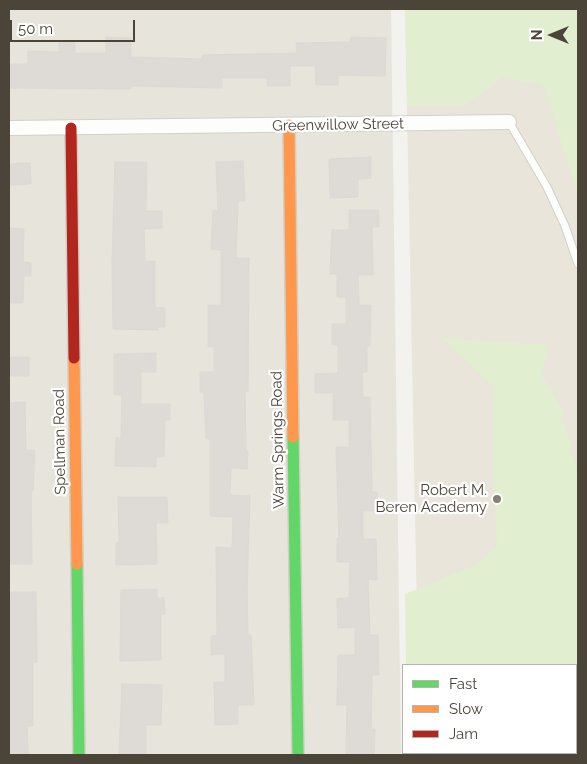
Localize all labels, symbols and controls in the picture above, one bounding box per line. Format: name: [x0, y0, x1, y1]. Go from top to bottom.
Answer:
scale bar: [12, 10, 138, 42]
north arrow: [527, 10, 577, 60]
text: 50 m: [18, 20, 53, 38]
text: N: [529, 30, 545, 40]
street label: Greenwillow Street: [272, 115, 404, 135]
street label: Warm Springs Road: [268, 371, 288, 509]
street label: Spellman Road: [50, 389, 70, 495]
place label: Robert M. Beren Academy: [376, 481, 487, 516]
marker: Robert M. Beren Academy: [491, 493, 503, 505]
legend: [402, 664, 577, 754]
text: Fast: [449, 675, 477, 693]
text: Slow: [449, 700, 483, 718]
text: Jam: [449, 725, 478, 743]

